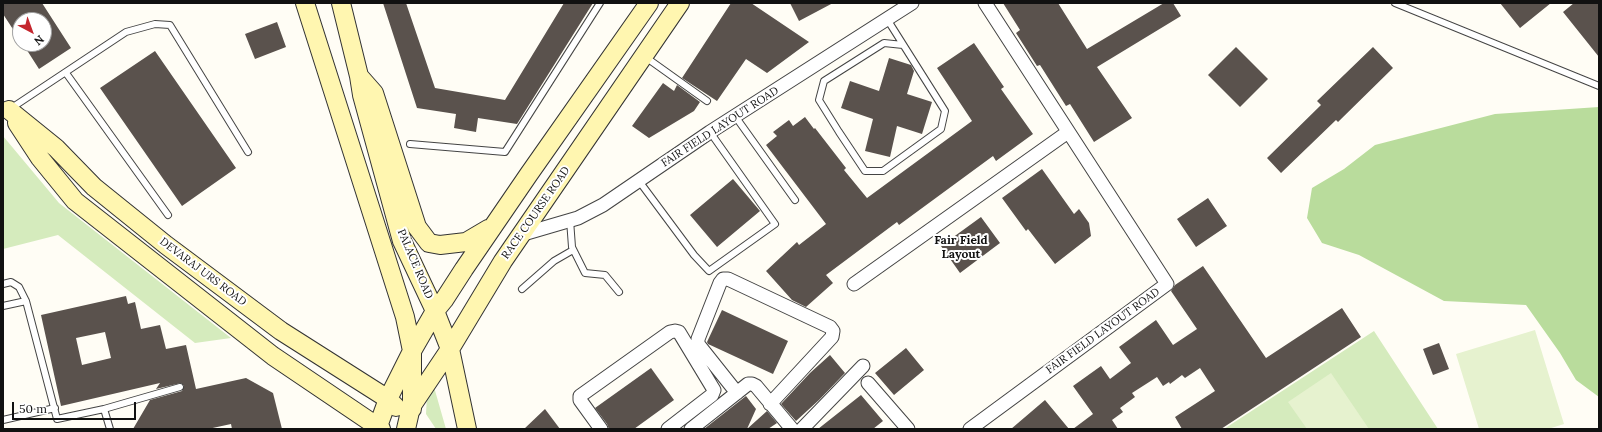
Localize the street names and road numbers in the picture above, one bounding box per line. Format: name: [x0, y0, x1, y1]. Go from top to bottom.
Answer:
street label: FAIR FIELD LAYOUT ROAD: [659, 84, 781, 170]
street label: RACE COURSE ROAD: [499, 164, 573, 262]
street label: PALACE ROAD: [394, 227, 436, 301]
street label: DEVARAJ URS ROAD: [157, 235, 249, 309]
street label: FAIR FIELD LAYOUT ROAD: [1044, 285, 1162, 377]

